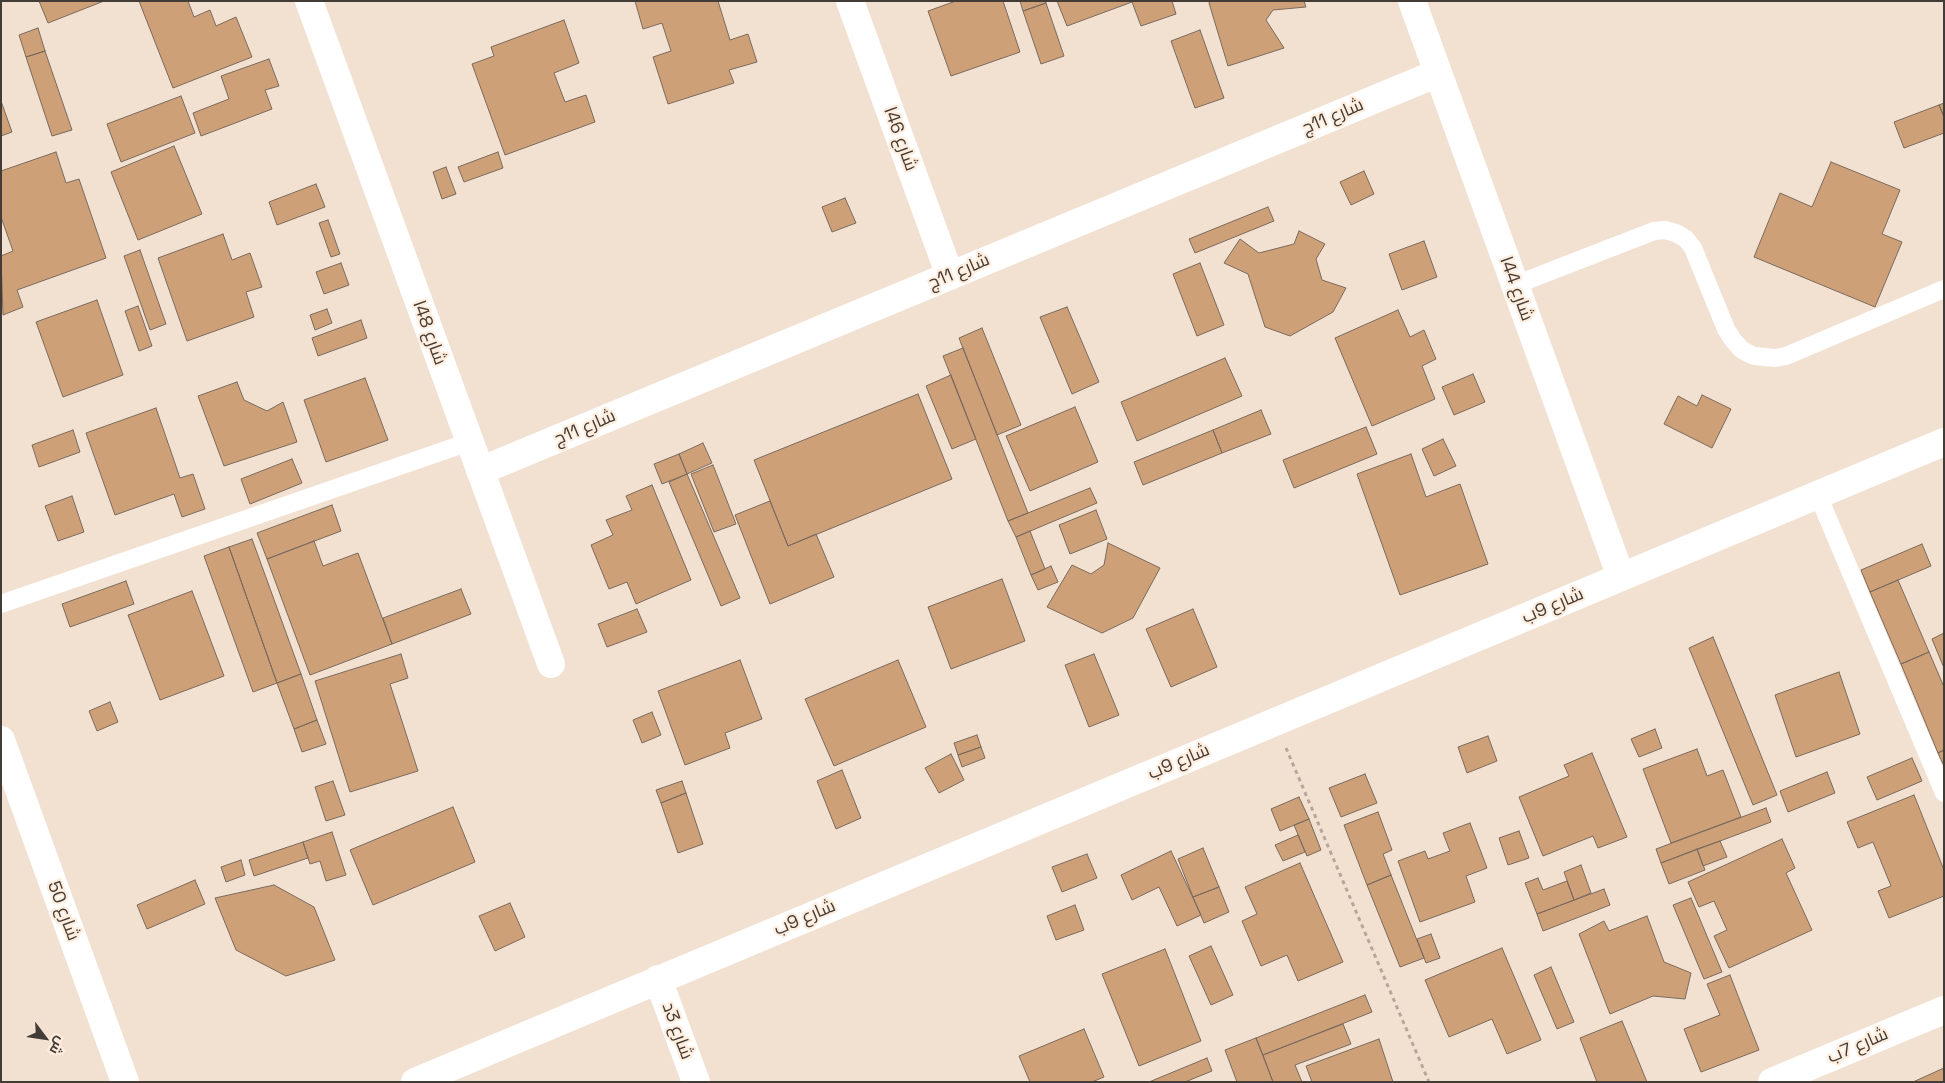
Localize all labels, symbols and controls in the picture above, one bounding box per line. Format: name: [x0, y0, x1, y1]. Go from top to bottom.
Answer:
street label: شارع 11ج: [1299, 94, 1367, 140]
street label: شارع 46ا: [878, 104, 922, 174]
street label: شارع 11ج: [925, 249, 993, 295]
street label: شارع 44ا: [1494, 254, 1538, 324]
street label: شارع 48ا: [407, 298, 451, 368]
street label: شارع 11ج: [551, 405, 619, 451]
street label: شارع 9ب: [1519, 583, 1587, 629]
street label: شارع 9ب: [1145, 739, 1213, 785]
street label: شارع 50: [42, 878, 84, 944]
street label: شارع 9ب: [771, 895, 839, 941]
street label: شارع 3د: [657, 1000, 697, 1062]
north arrow: [20, 1013, 70, 1063]
street label: شارع 7ب: [1824, 1024, 1892, 1068]
text: ش: [46, 1033, 70, 1058]

